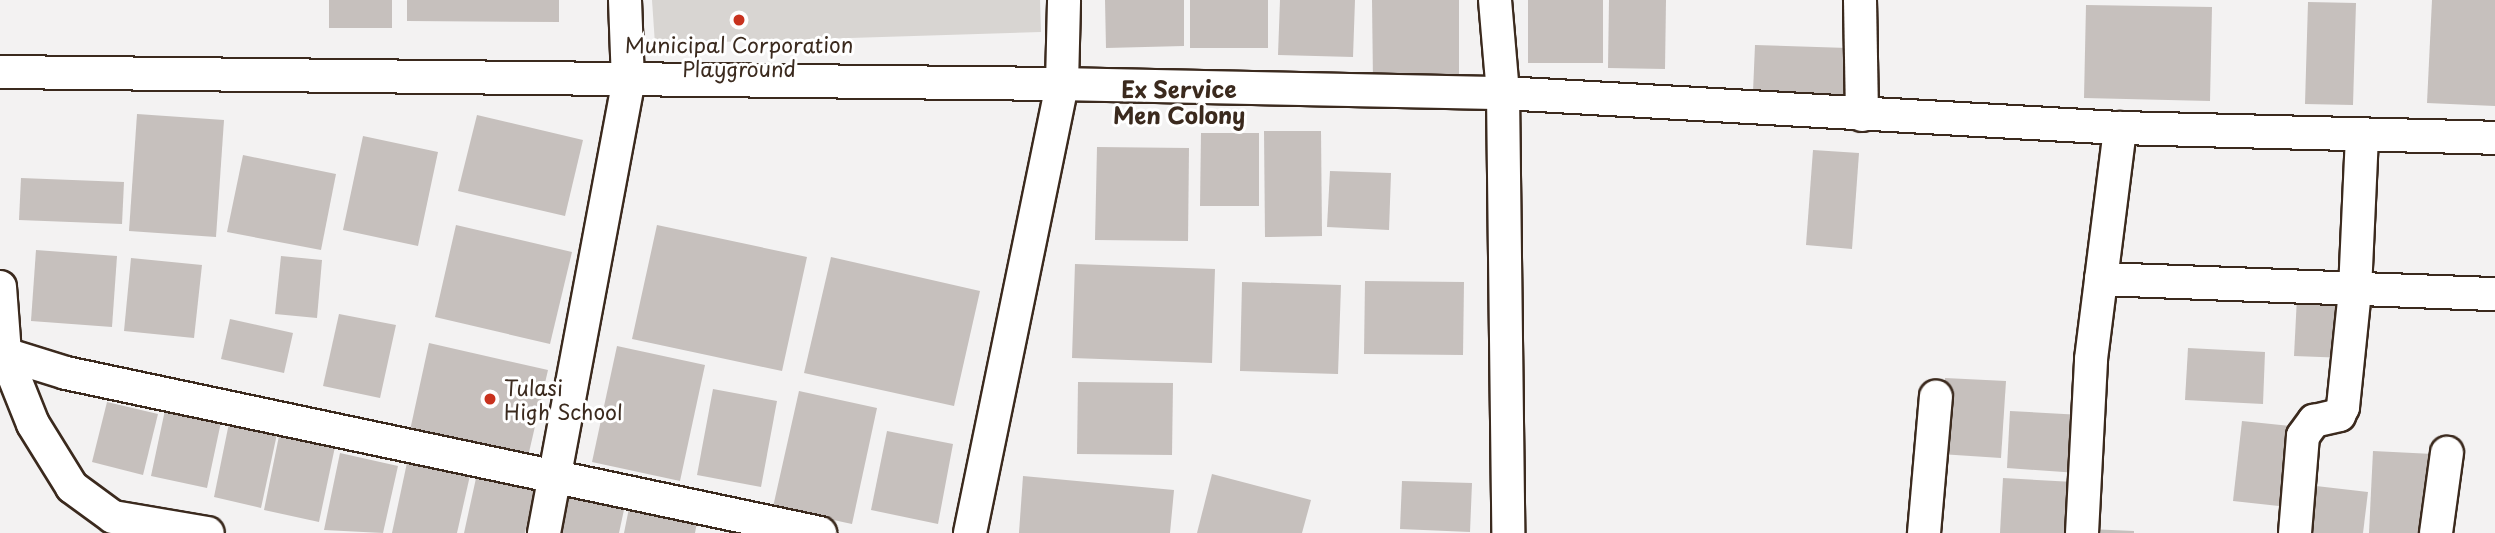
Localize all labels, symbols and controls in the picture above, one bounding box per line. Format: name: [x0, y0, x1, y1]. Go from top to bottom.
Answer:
marker: Municipal Corporation Playground: [731, 12, 747, 28]
place label: Municipal Corporation Playground: [625, 31, 853, 81]
district label: Ex Service Men Colony: [1112, 75, 1246, 129]
place label: Tulasi High School: [504, 374, 624, 424]
marker: Tulasi High School: [482, 391, 498, 407]

